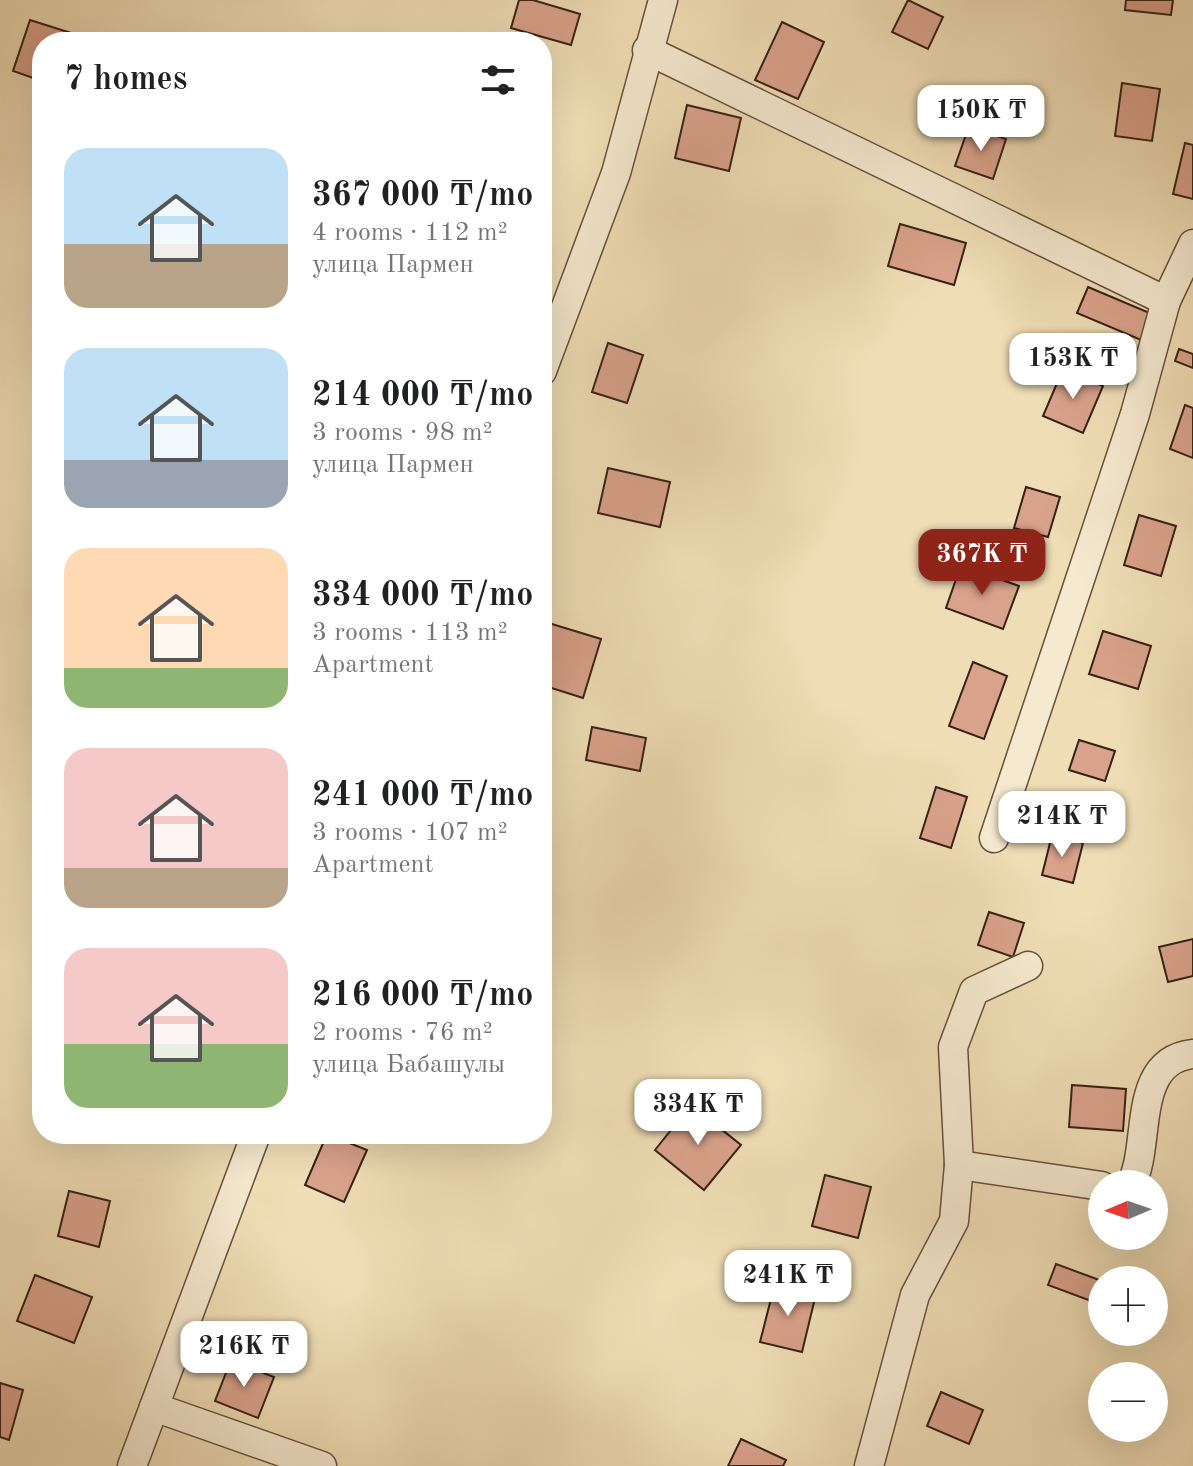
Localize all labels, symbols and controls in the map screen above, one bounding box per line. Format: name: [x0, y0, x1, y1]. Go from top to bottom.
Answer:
icon: filters: [476, 58, 520, 102]
text: 7 homes: [64, 63, 187, 97]
pin: 150K ₸: [916, 85, 1046, 153]
text: 150K ₸: [935, 98, 1027, 124]
text: 367 000 ₸/mo: [312, 179, 533, 213]
icon: home: [128, 180, 224, 276]
text: 4 rooms · 112 m²: [312, 220, 508, 246]
text: улица Пармен: [312, 252, 474, 278]
pin: 153K ₸: [1008, 333, 1138, 401]
text: 153K ₸: [1027, 346, 1119, 372]
text: 214 000 ₸/mo: [312, 379, 533, 413]
icon: home: [128, 380, 224, 476]
text: 3 rooms · 98 m²: [312, 420, 493, 446]
text: улица Пармен: [312, 452, 474, 478]
pin: 367K ₸: [917, 529, 1047, 597]
text: 367K ₸: [936, 542, 1028, 568]
text: 334 000 ₸/mo: [312, 579, 533, 613]
icon: home: [128, 580, 224, 676]
text: 3 rooms · 113 m²: [312, 620, 508, 646]
text: Apartment: [312, 652, 434, 678]
text: 241 000 ₸/mo: [312, 779, 533, 813]
icon: home: [128, 780, 224, 876]
pin: 214K ₸: [997, 791, 1127, 859]
text: 214K ₸: [1016, 804, 1108, 830]
text: 3 rooms · 107 m²: [312, 820, 508, 846]
text: Apartment: [312, 852, 434, 878]
text: 216 000 ₸/mo: [312, 979, 533, 1013]
icon: home: [128, 980, 224, 1076]
text: 2 rooms · 76 m²: [312, 1020, 493, 1046]
text: улица Бабашулы: [312, 1052, 505, 1078]
pin: 334K ₸: [633, 1079, 763, 1147]
text: 334K ₸: [652, 1092, 744, 1118]
north arrow: [1088, 1170, 1168, 1250]
map controls: [1088, 1170, 1168, 1442]
pin: 241K ₸: [723, 1250, 853, 1318]
text: 241K ₸: [742, 1263, 834, 1289]
button: +: [1088, 1266, 1168, 1346]
pin: 216K ₸: [179, 1321, 309, 1389]
text: 216K ₸: [198, 1334, 290, 1360]
button: −: [1088, 1362, 1168, 1442]

